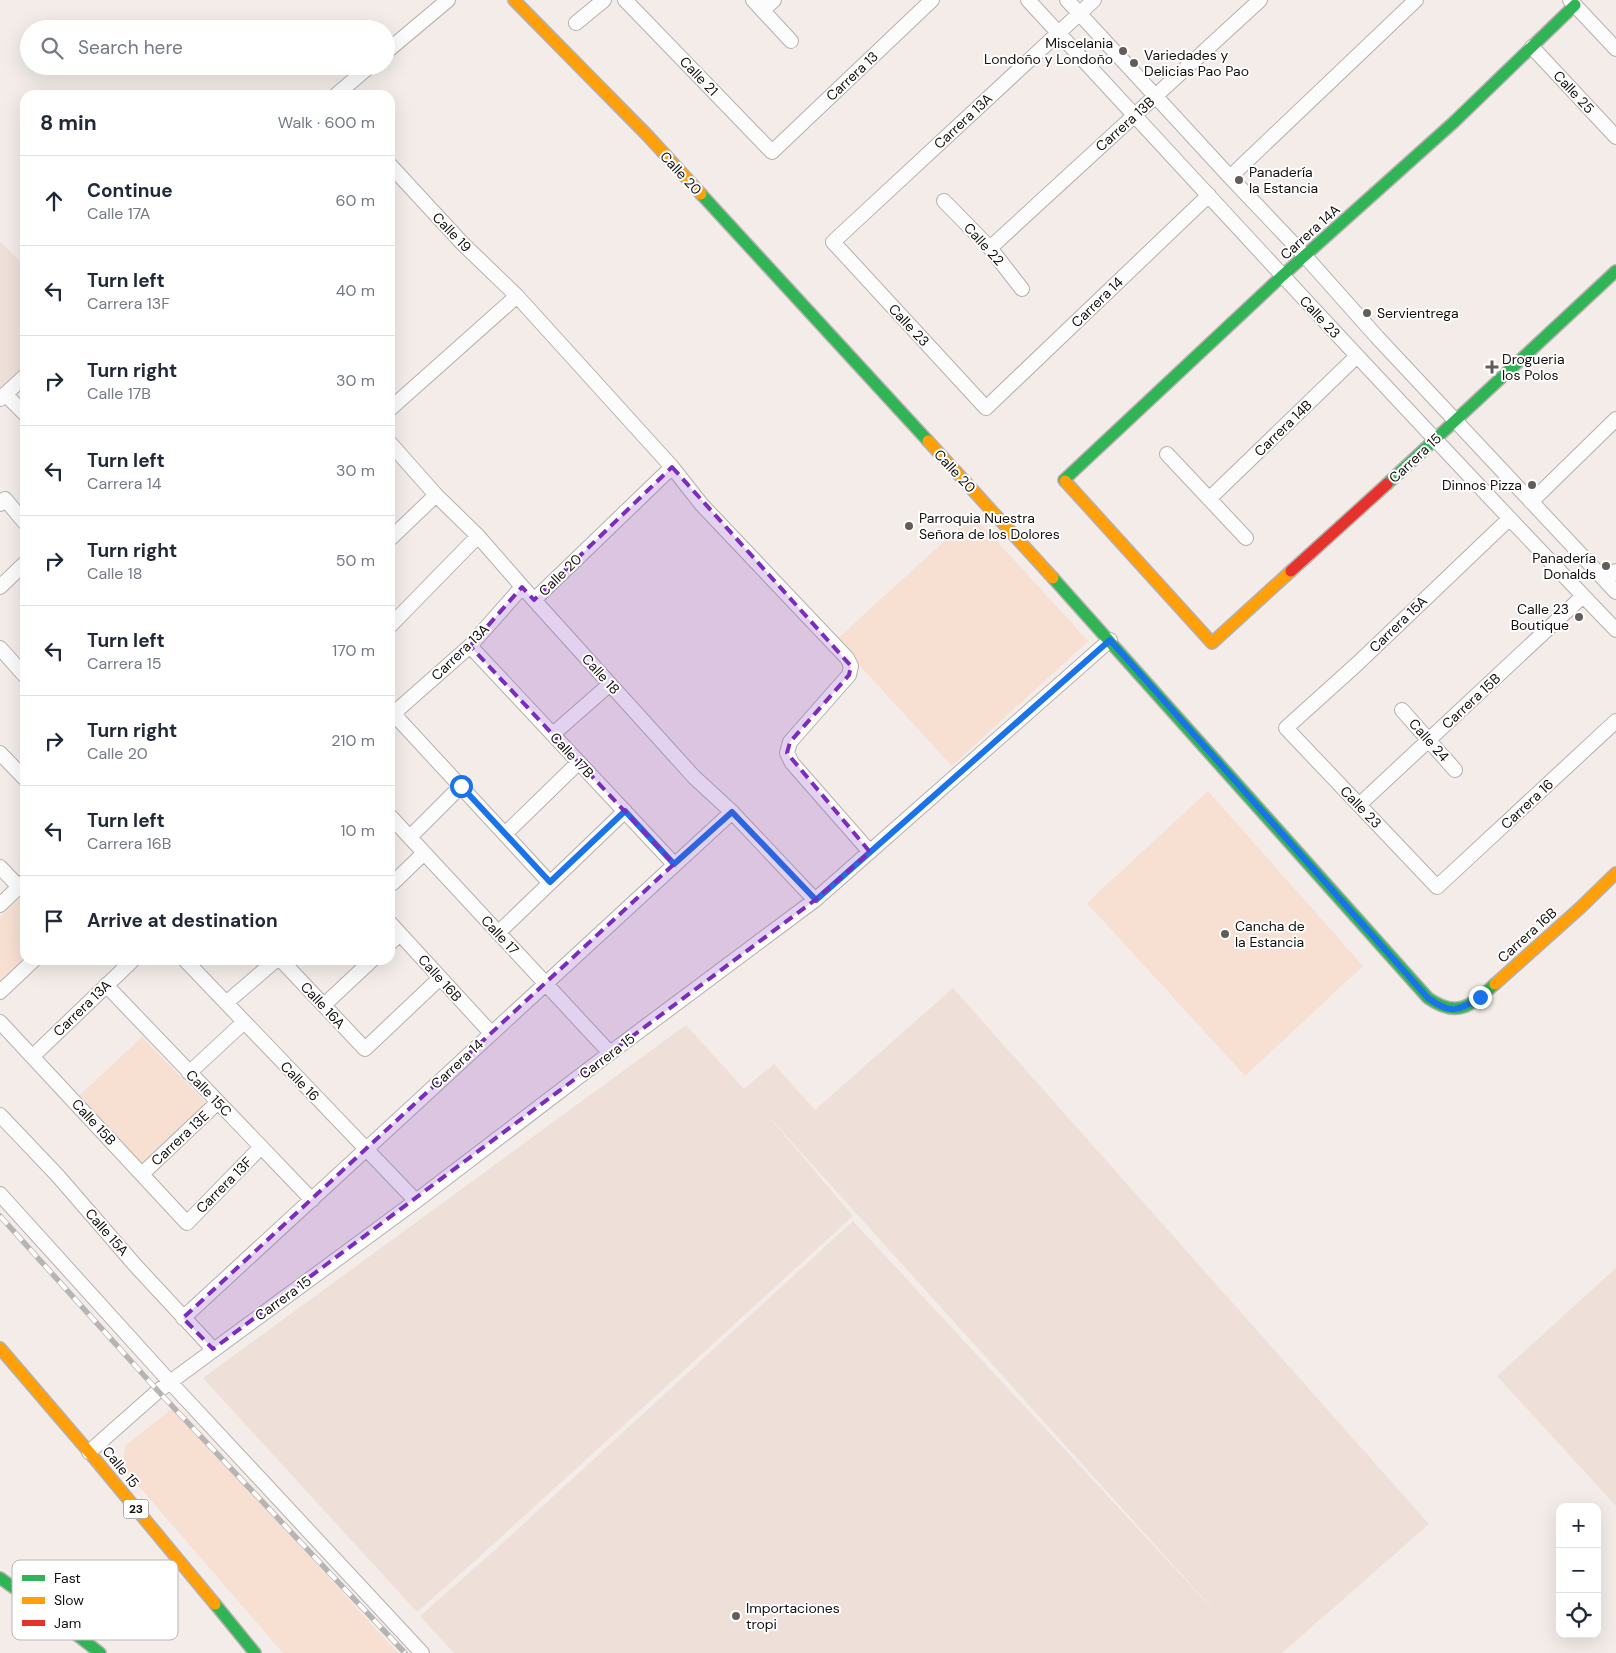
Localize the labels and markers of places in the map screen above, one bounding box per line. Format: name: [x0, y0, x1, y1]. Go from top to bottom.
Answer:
place label: Miscelania Londoño y Londoño: [984, 34, 1113, 68]
marker: Miscelania Londoño y Londoño: [1117, 45, 1129, 57]
place label: Variedades y Delicias Pao Pao: [1144, 46, 1249, 80]
marker: Variedades y Delicias Pao Pao: [1128, 57, 1140, 69]
place label: Panadería la Estancia: [1249, 163, 1318, 197]
marker: Panadería la Estancia: [1233, 174, 1245, 186]
place label: Servientrega: [1377, 304, 1459, 322]
marker: Servientrega: [1361, 307, 1373, 319]
place label: Drogueria los Polos: [1502, 350, 1565, 384]
marker: Drogueria los Polos: [1486, 361, 1498, 373]
place label: Dinnos Pizza: [1442, 476, 1522, 494]
marker: Dinnos Pizza: [1526, 479, 1538, 491]
place label: Parroquia Nuestra Señora de los Dolores: [919, 509, 1060, 543]
marker: Parroquia Nuestra Señora de los Dolores: [903, 520, 915, 532]
place label: Panadería Donalds: [1532, 549, 1596, 583]
marker: Panadería Donalds: [1600, 560, 1612, 572]
place label: Calle 23 Boutique: [1511, 600, 1569, 634]
marker: Calle 23 Boutique: [1573, 611, 1585, 623]
place label: Cancha de la Estancia: [1235, 917, 1305, 951]
marker: Cancha de la Estancia: [1219, 928, 1231, 940]
place label: Importaciones tropi: [746, 1599, 840, 1633]
marker: Importaciones tropi: [730, 1610, 742, 1622]

